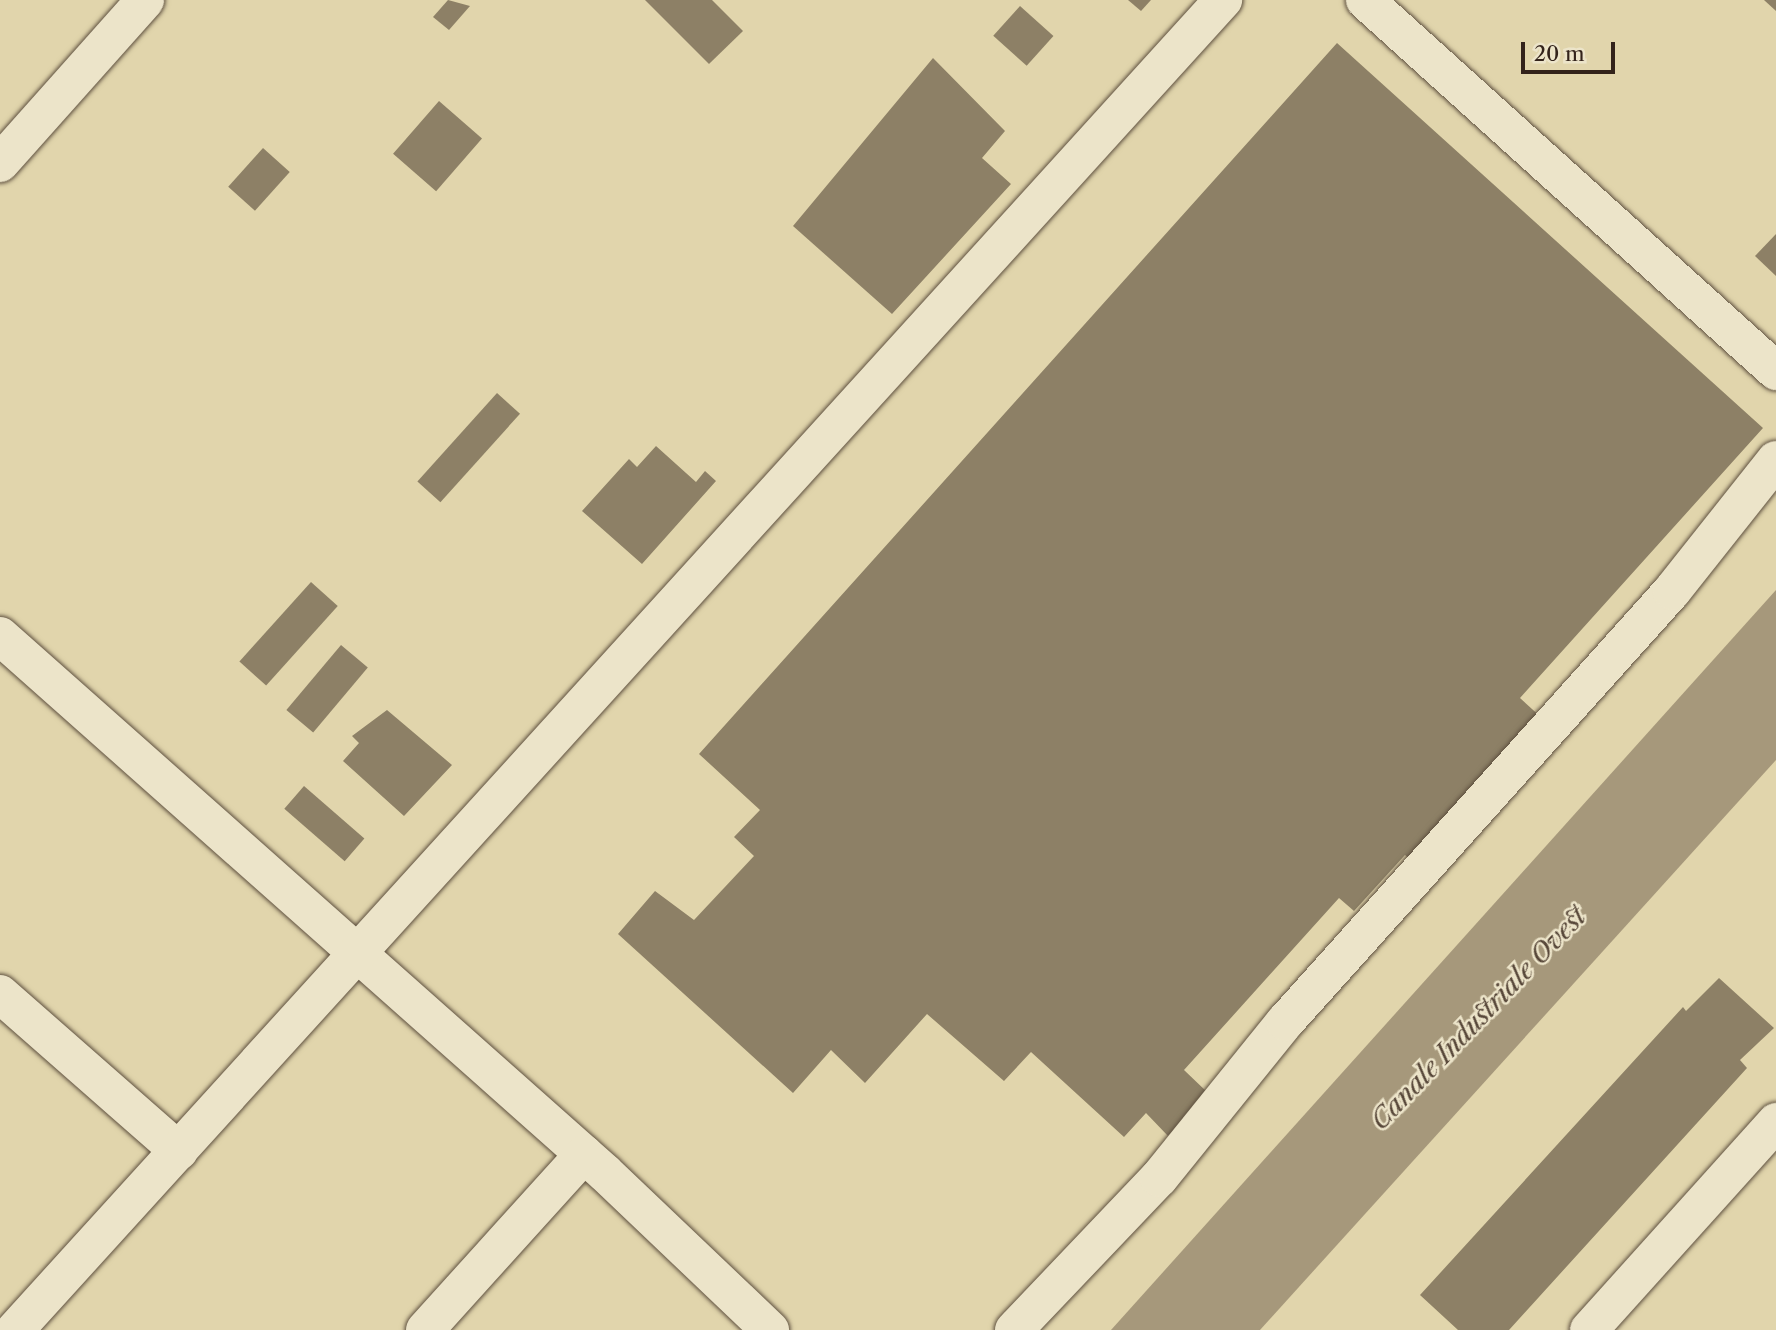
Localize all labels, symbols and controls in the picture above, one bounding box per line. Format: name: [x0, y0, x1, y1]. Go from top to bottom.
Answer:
scale bar: [1524, 28, 1618, 72]
text: 20 m: [1534, 41, 1585, 66]
water label: Canale Industriale Ovest: [1365, 901, 1593, 1137]

